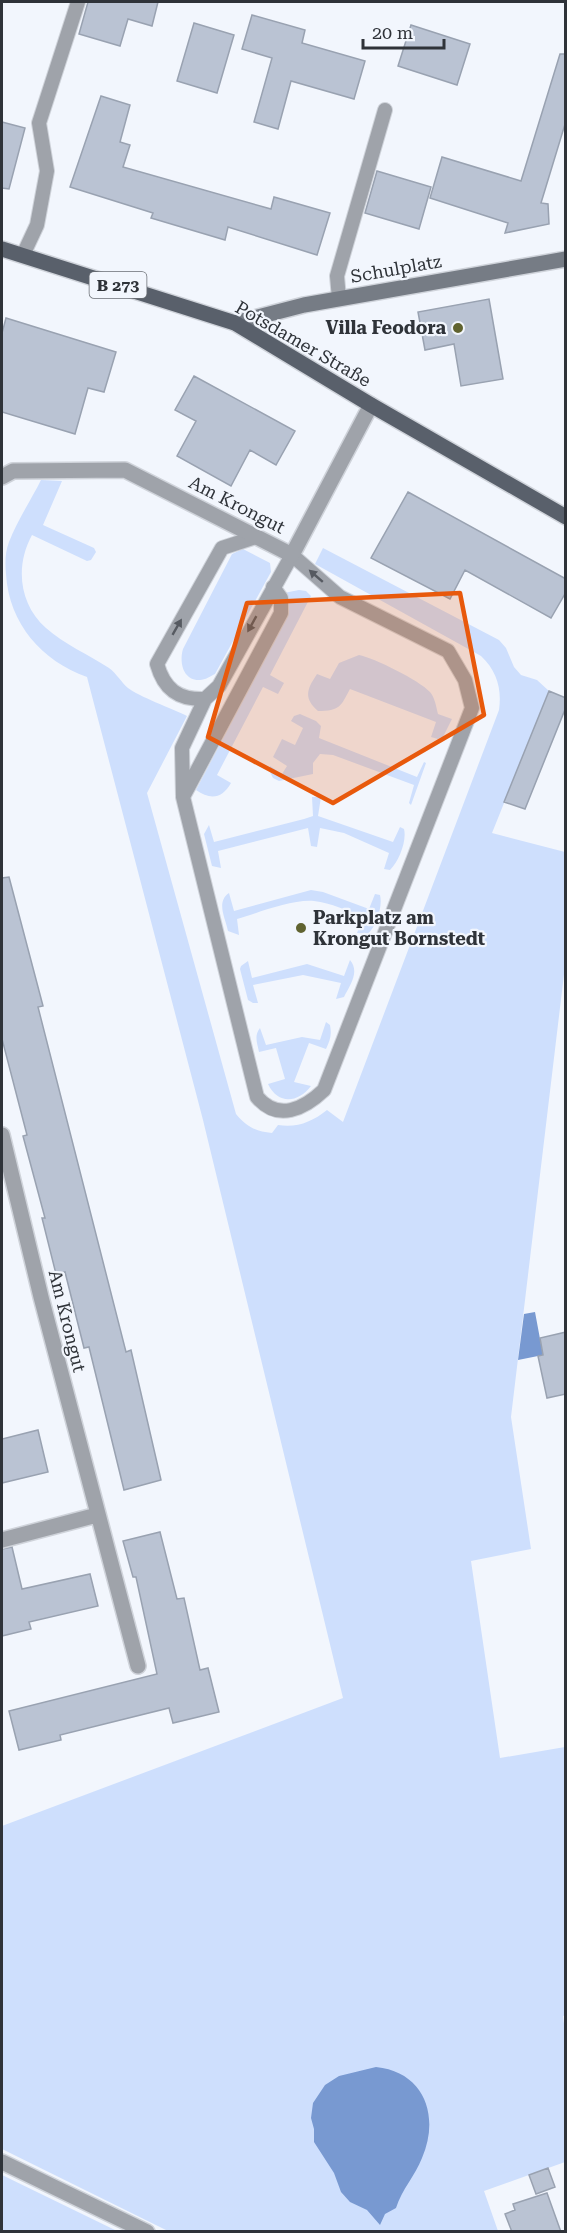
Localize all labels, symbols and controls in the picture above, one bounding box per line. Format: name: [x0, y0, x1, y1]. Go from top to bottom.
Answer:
scale bar: [363, 12, 444, 50]
text: 20 m: [372, 22, 413, 43]
street label: Schulplatz: [349, 250, 444, 287]
road number: B 273: [90, 272, 146, 298]
street label: Potsdamer Straße: [232, 296, 375, 391]
place label: Villa Feodora: [325, 317, 446, 338]
marker: Villa Feodora: [451, 321, 465, 335]
street label: Am Krongut: [186, 471, 289, 538]
one-way arrow: [309, 570, 324, 583]
one-way arrow: [247, 616, 257, 633]
one-way arrow: [172, 618, 182, 635]
place label: Parkplatz am Krongut Bornstedt: [313, 907, 485, 949]
marker: Parkplatz am Krongut Bornstedt: [294, 921, 308, 935]
street label: Am Krongut: [45, 1268, 90, 1374]

